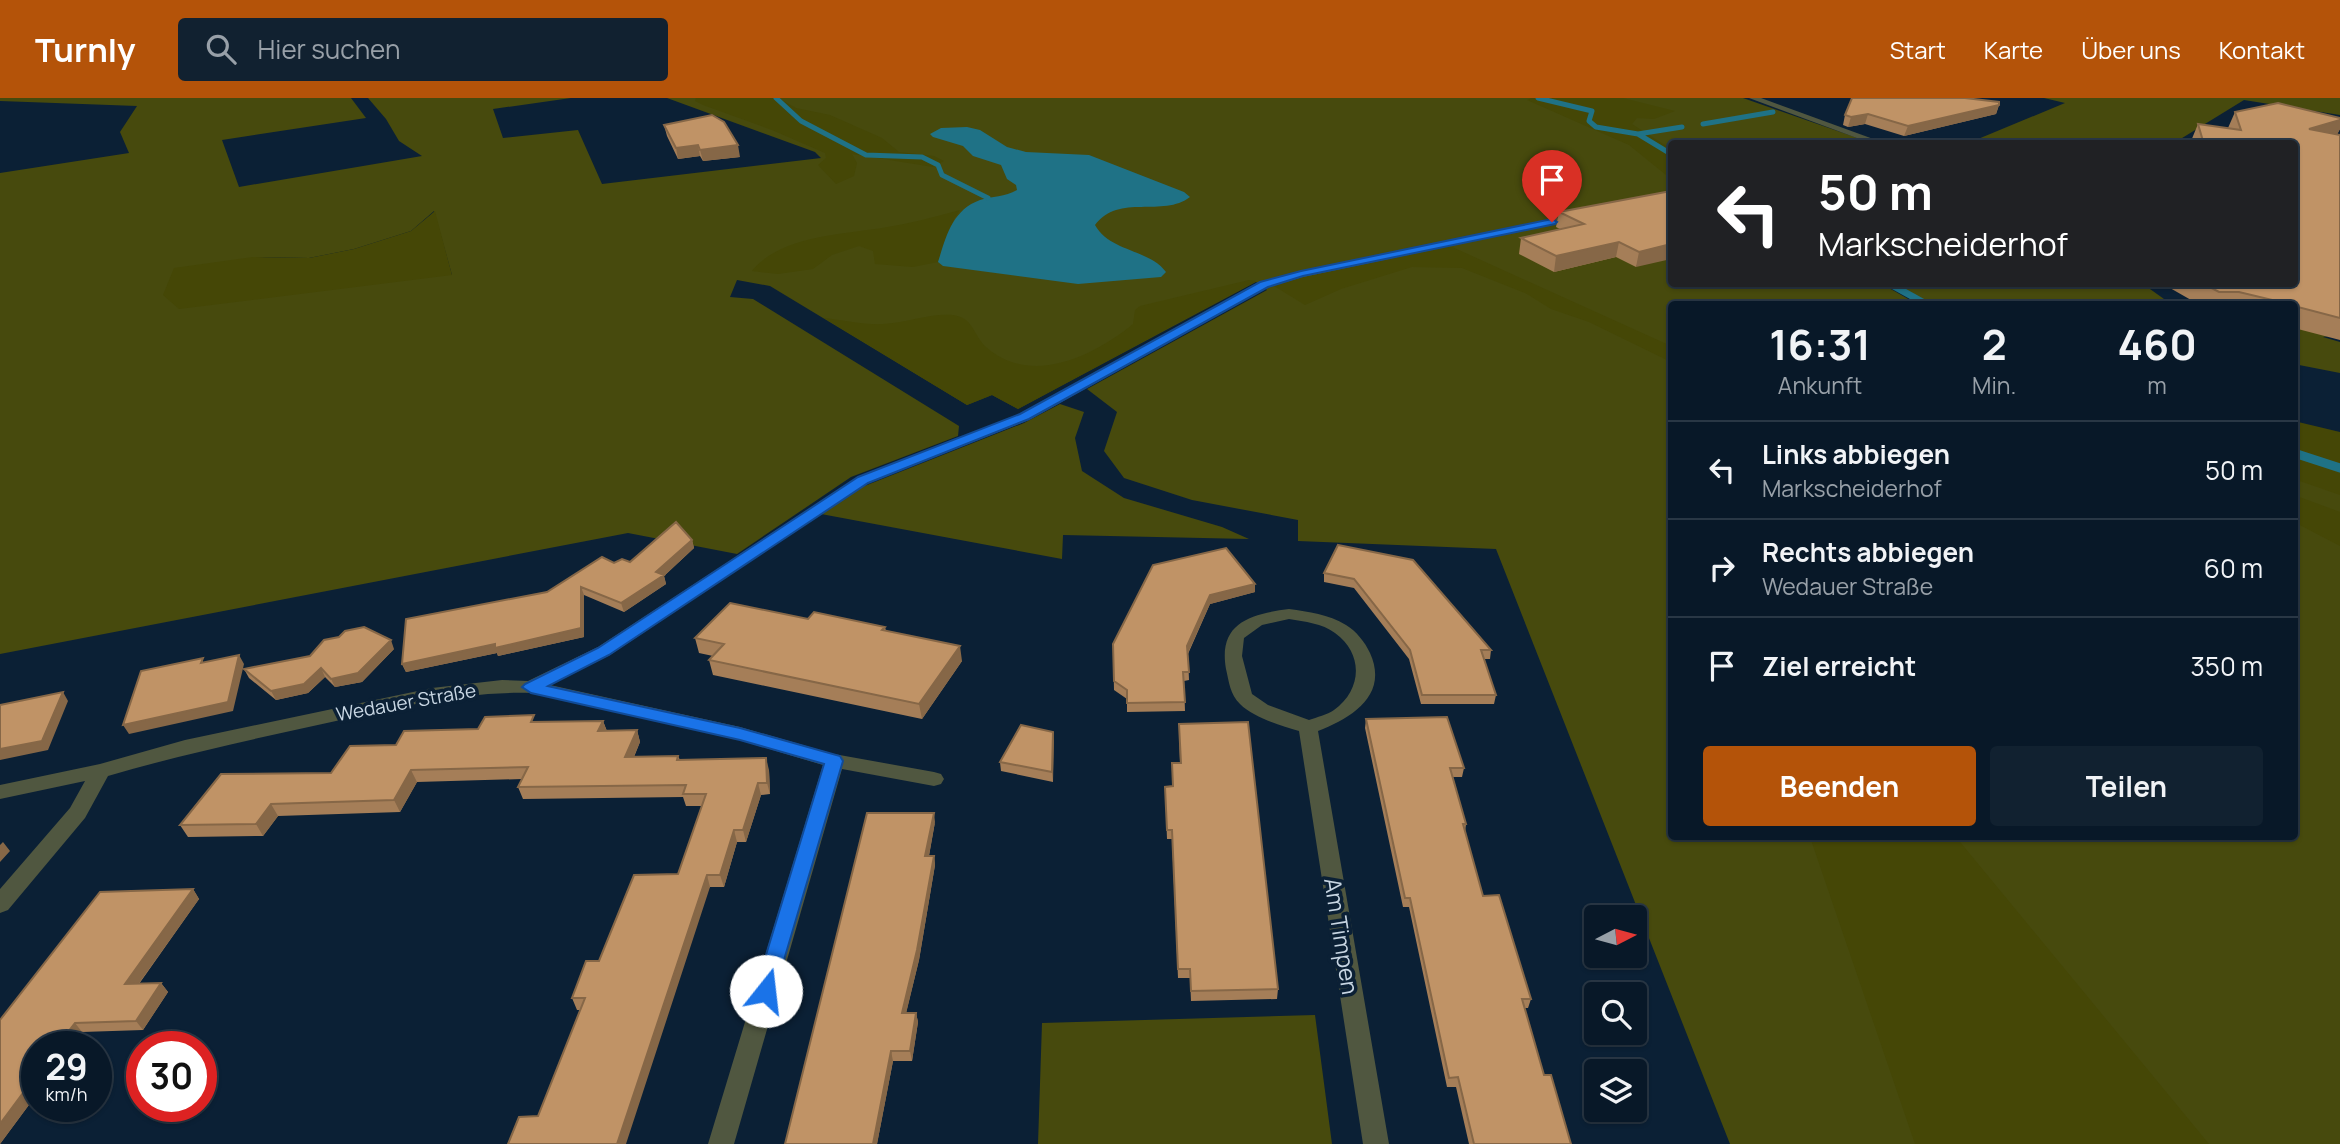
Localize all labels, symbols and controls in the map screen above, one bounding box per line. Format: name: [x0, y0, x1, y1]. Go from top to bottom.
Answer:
search box: [178, 18, 668, 81]
text: Turnly: [35, 27, 136, 72]
icon: search: [202, 30, 240, 68]
text: Hier suchen: [258, 31, 400, 67]
text: Start: [1890, 33, 1946, 66]
text: Karte: [1984, 33, 2043, 66]
text: Über uns: [2081, 33, 2181, 66]
text: Kontakt: [2219, 33, 2305, 66]
pin: [1522, 150, 1582, 222]
text: 50 m: [1818, 158, 1933, 225]
icon: arrive: [1533, 161, 1571, 199]
icon: left: [1703, 168, 1794, 259]
text: Markscheiderhof: [1818, 222, 2068, 266]
text: 16:31: [1769, 315, 1871, 373]
text: 2: [1982, 315, 2007, 373]
text: 460: [2117, 315, 2197, 373]
text: Ankunft: [1778, 369, 1862, 401]
text: Min.: [1972, 369, 2016, 401]
text: m: [2147, 369, 2167, 401]
text: Links abbiegen: [1762, 436, 1950, 472]
icon: left: [1703, 451, 1741, 489]
text: 50 m: [2205, 452, 2263, 488]
text: Markscheiderhof: [1762, 472, 1942, 504]
text: Rechts abbiegen: [1762, 534, 1974, 570]
icon: right: [1703, 549, 1741, 587]
text: 60 m: [2204, 550, 2263, 586]
text: Wedauer Straße: [1762, 570, 1933, 602]
icon: arrive: [1703, 647, 1741, 685]
text: Ziel erreicht: [1762, 648, 1916, 684]
text: 350 m: [2190, 648, 2263, 684]
street label: Wedauer Straße: [334, 677, 478, 727]
button: Beenden: [1703, 746, 1976, 826]
button: Teilen: [1990, 746, 2263, 826]
street label: Am Timpen: [1317, 875, 1367, 997]
north arrow: [1584, 905, 1647, 968]
map controls: [1584, 905, 1647, 1122]
position arrow: [729, 954, 803, 1028]
button: search: [1584, 982, 1647, 1045]
speed limit sign: 30: [126, 1031, 217, 1122]
text: 29: [45, 1043, 88, 1091]
button: layers: [1584, 1059, 1647, 1122]
text: km/h: [46, 1082, 87, 1106]

